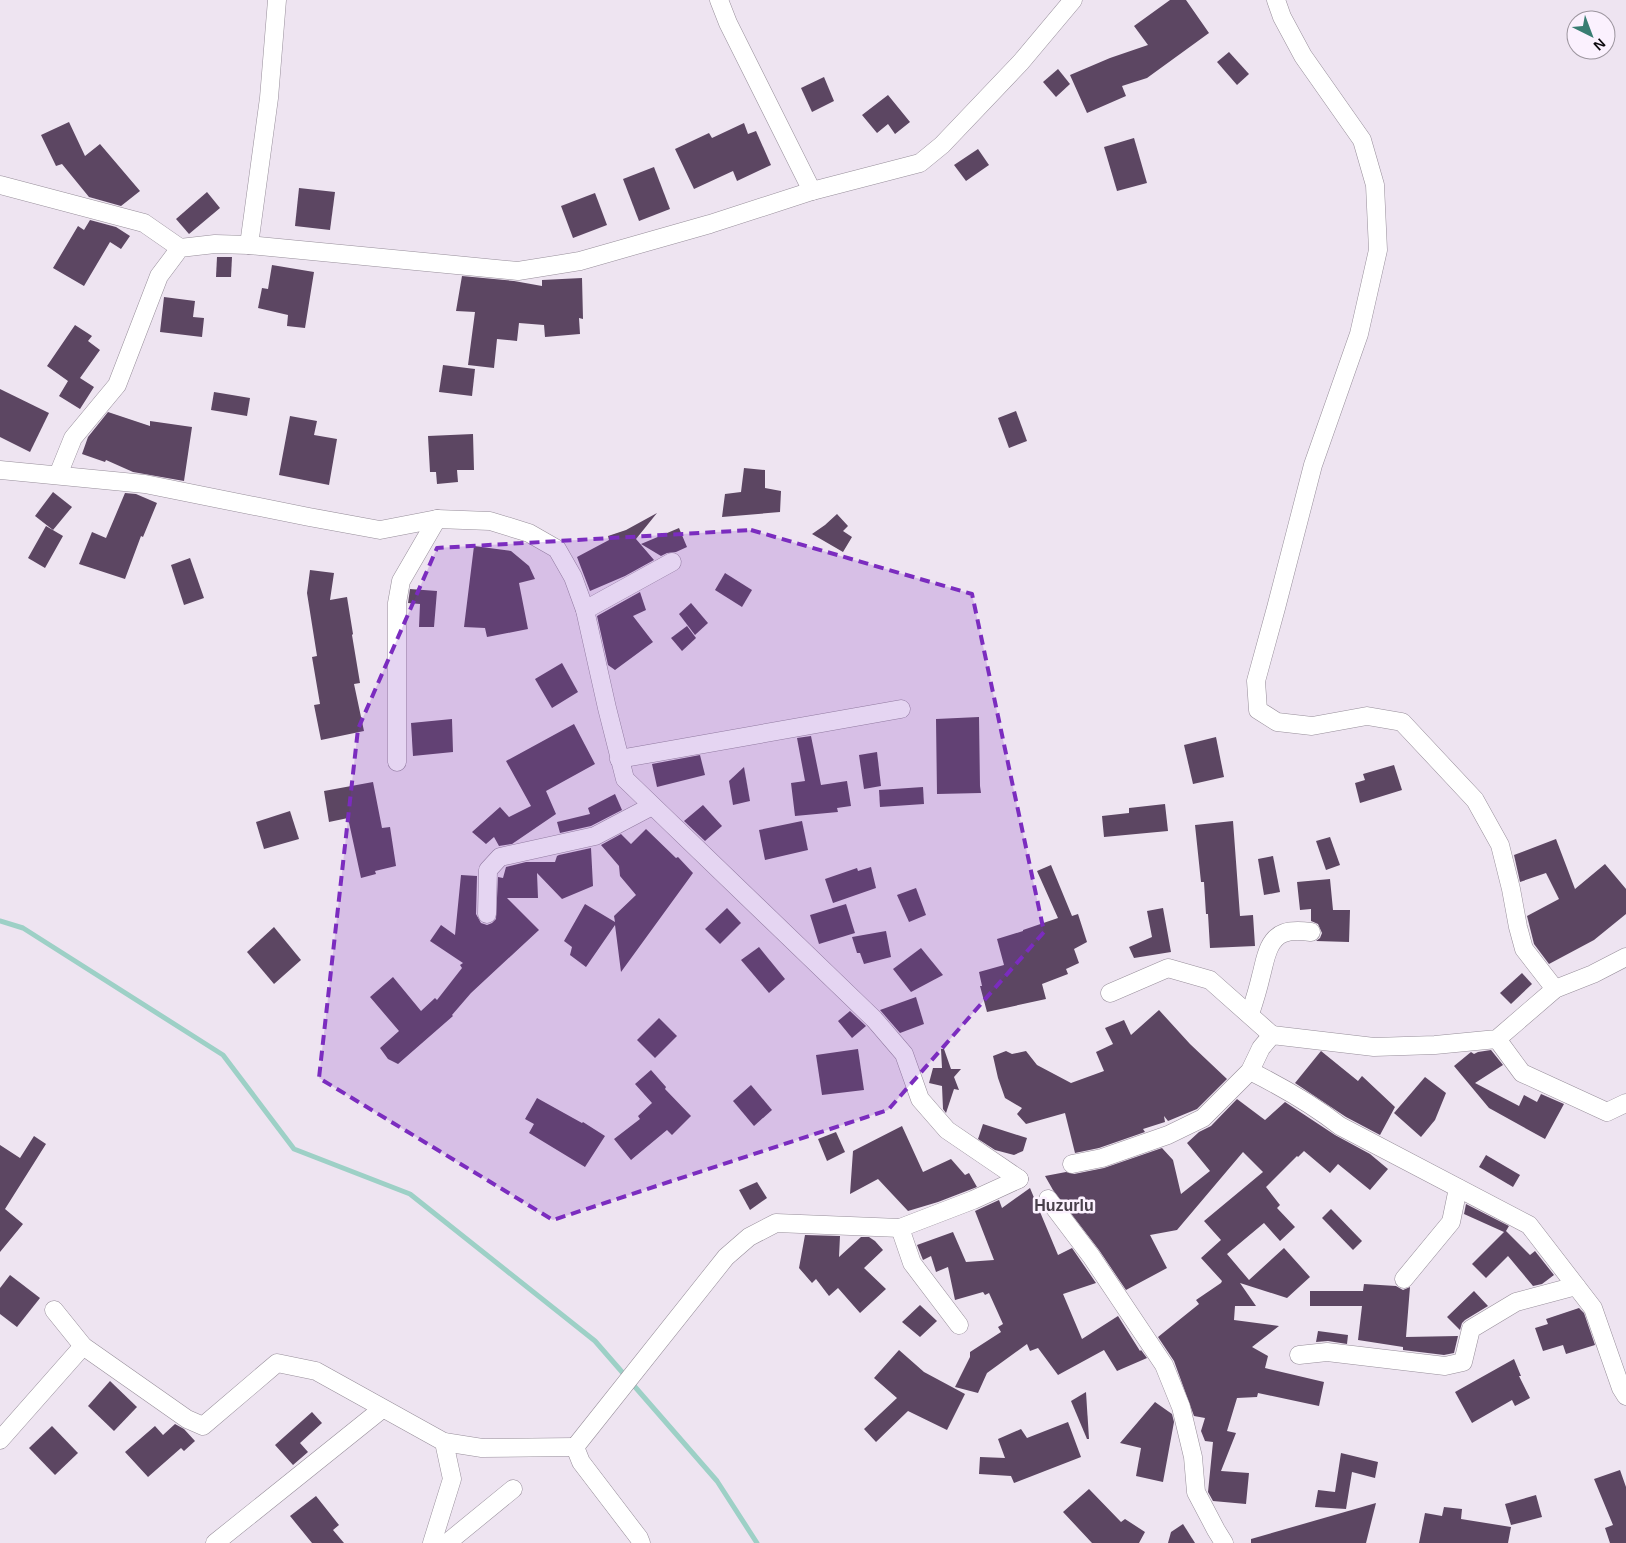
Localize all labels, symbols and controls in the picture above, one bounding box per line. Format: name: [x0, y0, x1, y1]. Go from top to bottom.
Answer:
north arrow: [1566, 10, 1616, 60]
text: N: [1591, 35, 1609, 54]
district label: Huzurlu: [1034, 1197, 1094, 1214]

